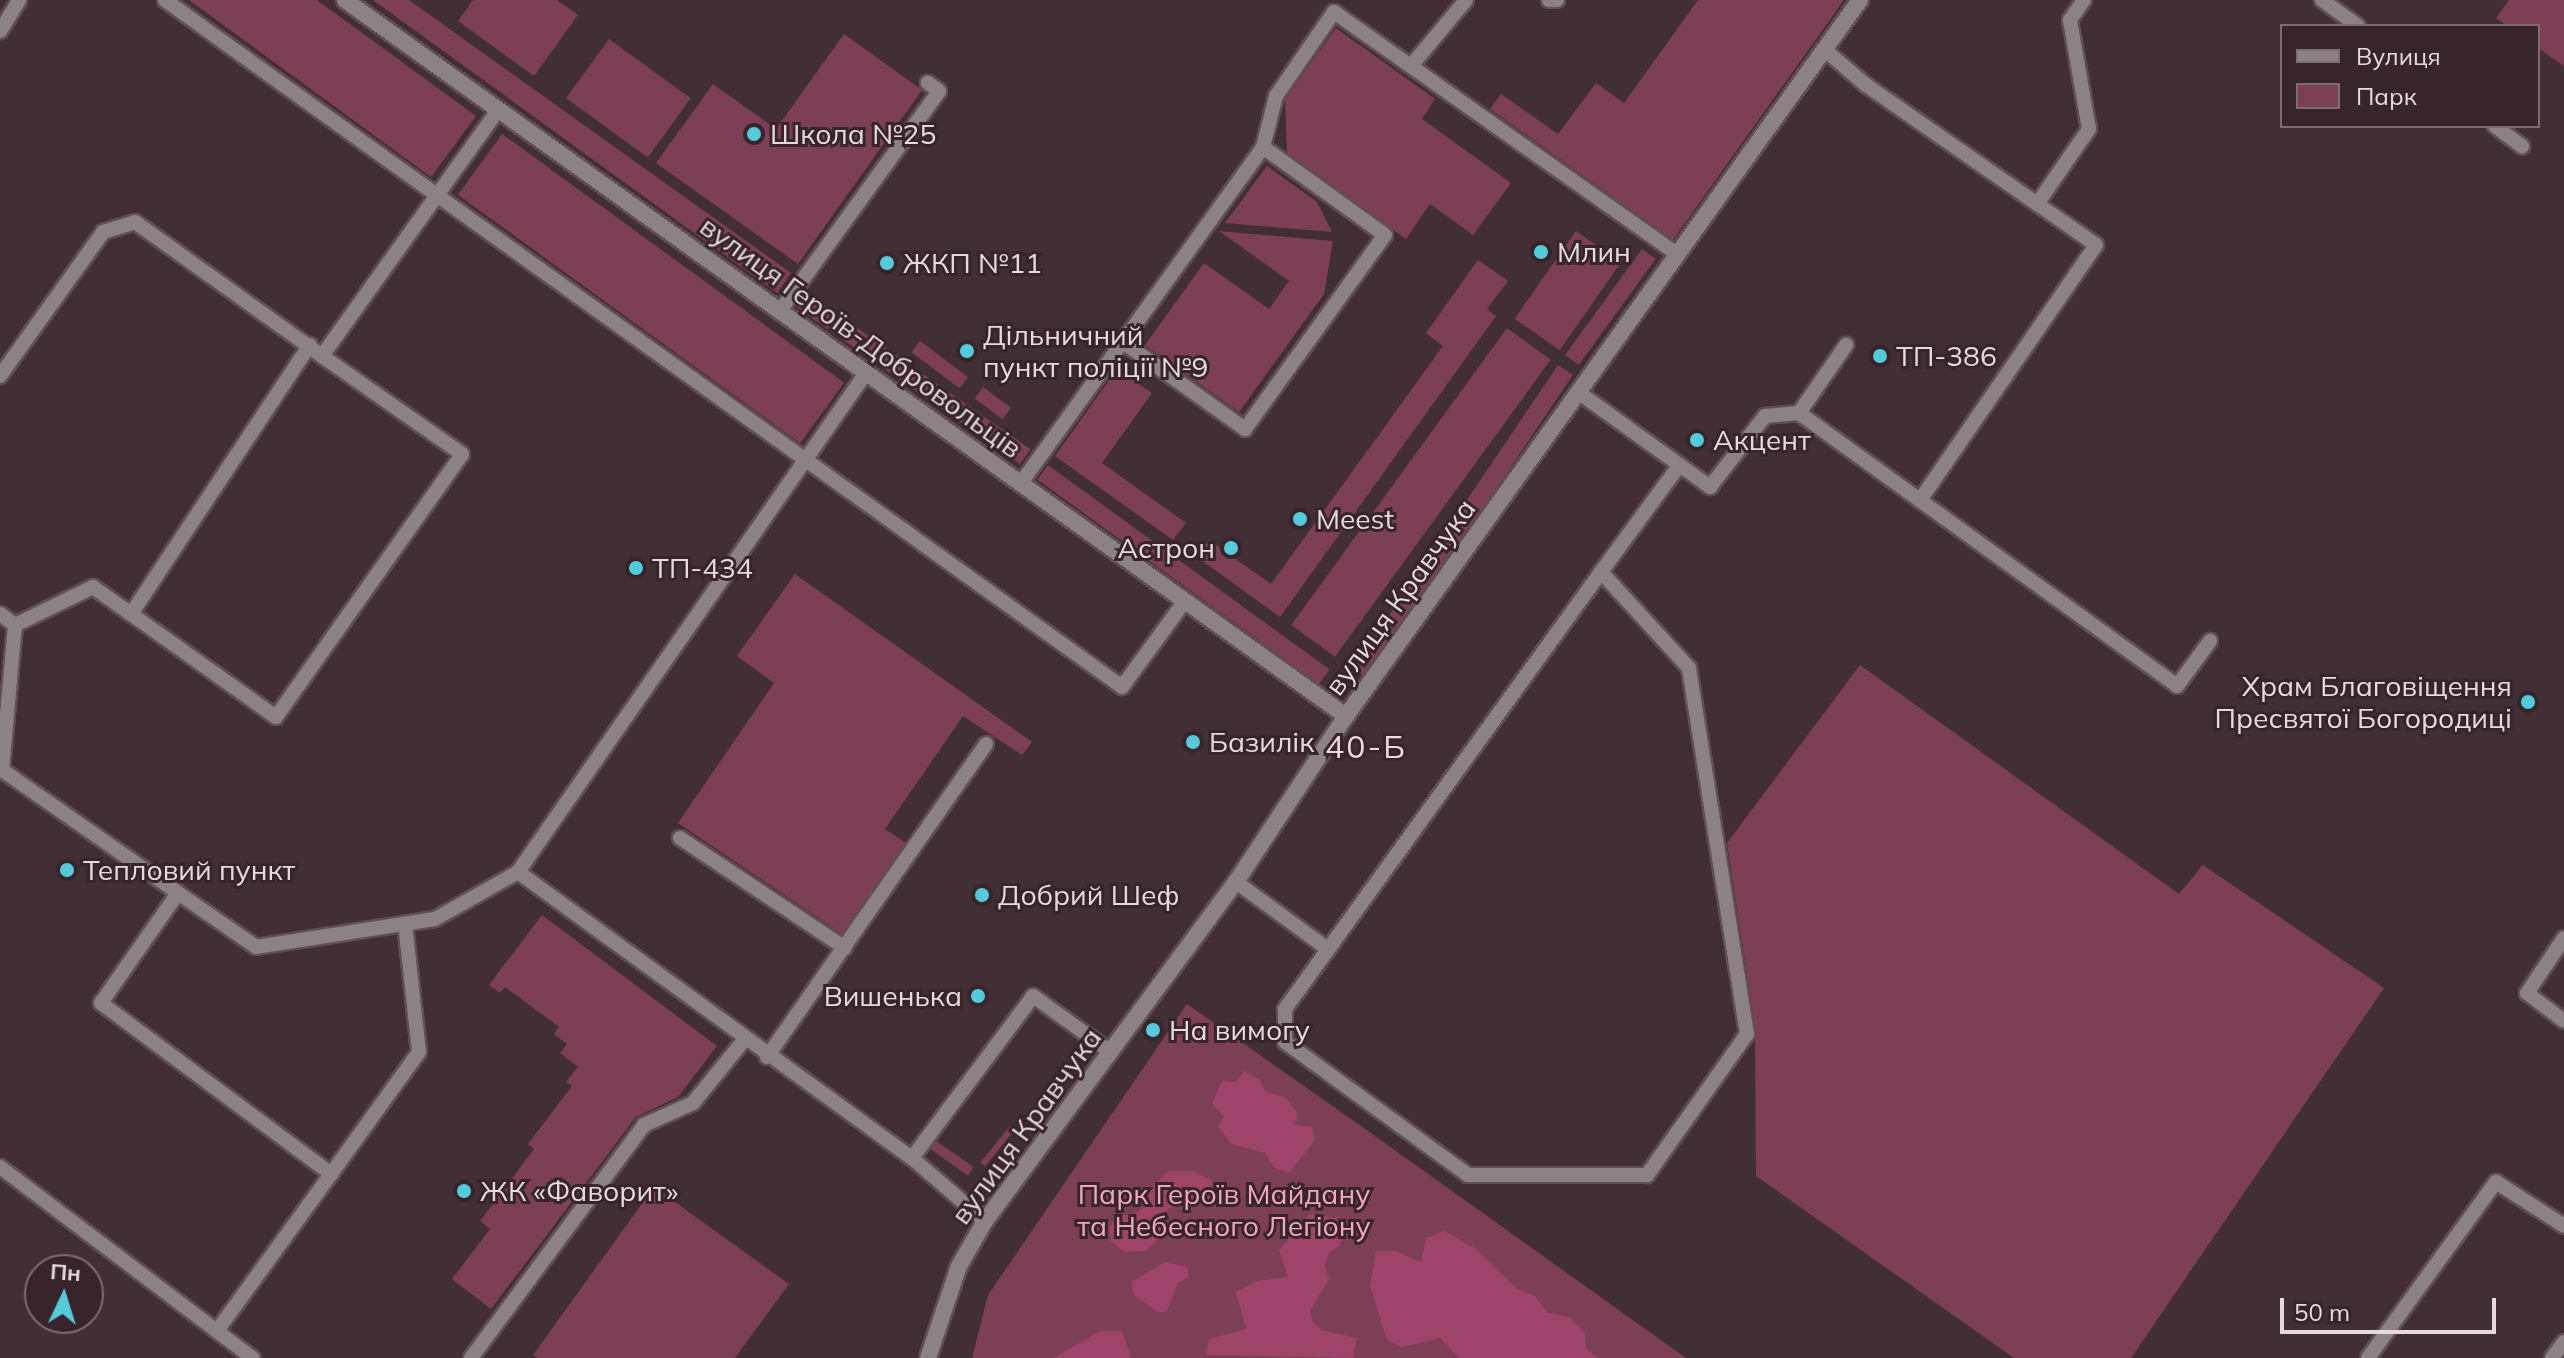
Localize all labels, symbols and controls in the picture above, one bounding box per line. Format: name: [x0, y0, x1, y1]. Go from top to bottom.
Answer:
legend: [2280, 24, 2540, 128]
text: Вулиця: [2356, 41, 2441, 71]
text: Парк: [2356, 81, 2417, 111]
place label: Школа №25: [770, 117, 936, 151]
marker: Школа №25: [745, 125, 763, 143]
street label: вулиця Героїв-Добровольців: [694, 209, 1028, 465]
place label: Млин: [1557, 235, 1631, 269]
marker: Млин: [1532, 243, 1550, 261]
place label: ЖКП №11: [903, 246, 1042, 280]
marker: ЖКП №11: [878, 254, 896, 272]
place label: Дільничний пункт поліції №9: [983, 318, 1208, 384]
place label: ТП-386: [1896, 339, 1997, 373]
marker: Дільничний пункт поліції №9: [958, 342, 976, 360]
marker: ТП-386: [1871, 347, 1889, 365]
place label: Акцент: [1713, 423, 1811, 457]
marker: Акцент: [1688, 431, 1706, 449]
street label: вулиця Кравчука: [1318, 492, 1482, 702]
place label: Meest: [1316, 502, 1394, 536]
marker: Meest: [1291, 510, 1309, 528]
place label: Астрон: [1117, 531, 1215, 565]
marker: Астрон: [1222, 539, 1240, 557]
place label: ТП-434: [652, 551, 753, 585]
marker: ТП-434: [627, 559, 645, 577]
place label: Храм Благовіщення Пресвятої Богородиці: [2215, 669, 2512, 735]
marker: Храм Благовіщення Пресвятої Богородиці: [2519, 693, 2537, 711]
place label: Базилік: [1209, 725, 1314, 759]
district label: 40-Б: [1325, 727, 1407, 765]
marker: Базилік: [1184, 733, 1202, 751]
place label: Тепловий пункт: [83, 853, 295, 887]
marker: Тепловий пункт: [58, 861, 76, 879]
place label: Добрий Шеф: [998, 878, 1179, 912]
marker: Добрий Шеф: [973, 886, 991, 904]
place label: Вишенька: [824, 979, 962, 1013]
marker: Вишенька: [969, 987, 987, 1005]
place label: На вимогу: [1169, 1013, 1310, 1047]
street label: вулиця Кравчука: [944, 1021, 1108, 1231]
marker: На вимогу: [1144, 1021, 1162, 1039]
place label: ЖК «Фаворит»: [480, 1174, 678, 1208]
park label: Парк Героїв Майдану та Небесного Легіону: [1077, 1177, 1371, 1243]
marker: ЖК «Фаворит»: [455, 1182, 473, 1200]
north arrow: [24, 1254, 104, 1334]
text: Пн: [49, 1257, 82, 1287]
scale bar: [2284, 1282, 2500, 1332]
text: 50 m: [2294, 1297, 2350, 1327]

